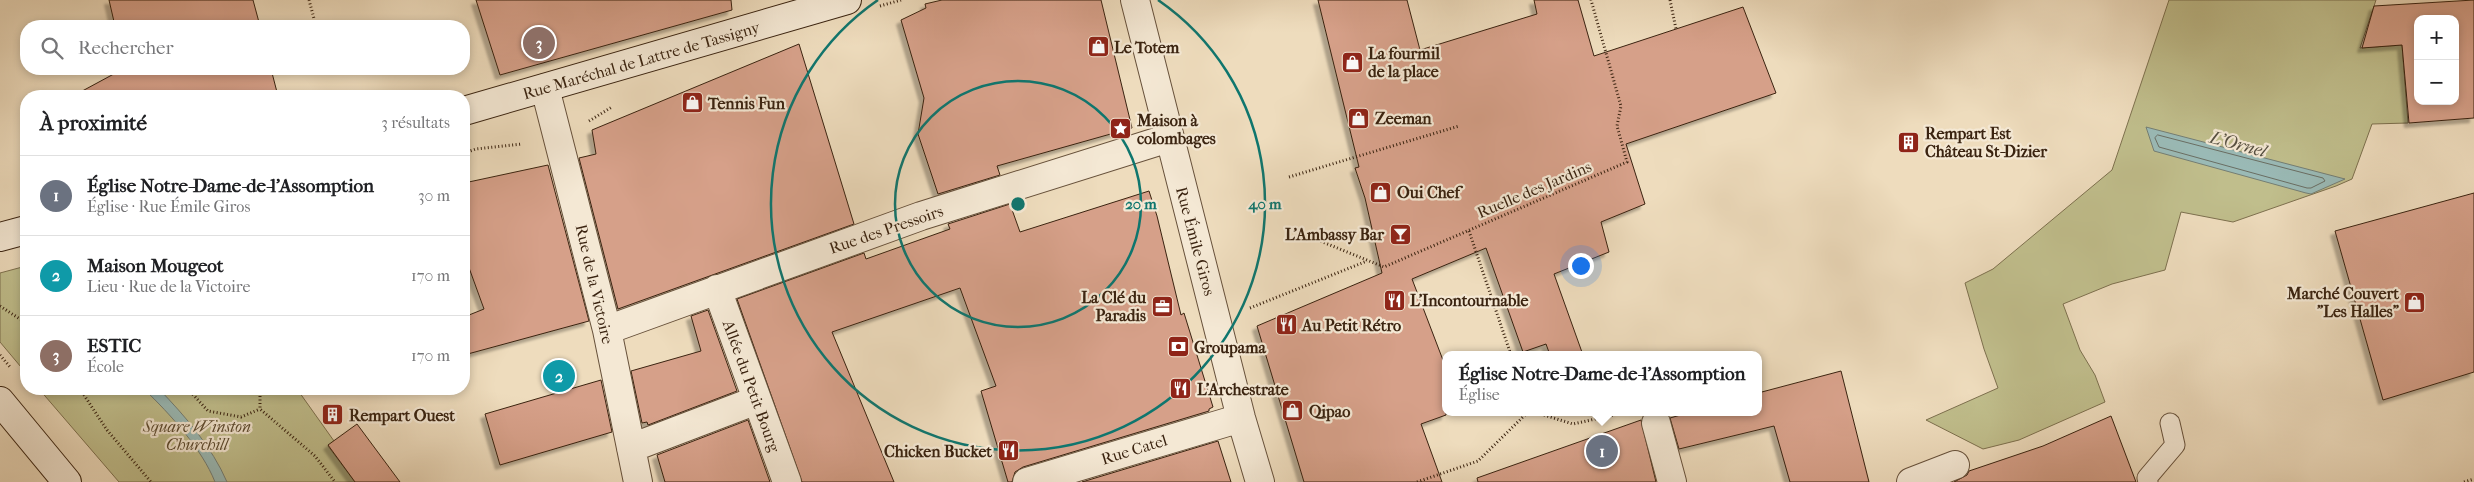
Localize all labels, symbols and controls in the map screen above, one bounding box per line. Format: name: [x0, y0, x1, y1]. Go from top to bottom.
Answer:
map controls: [2414, 15, 2459, 105]
button: +: [2414, 15, 2459, 60]
street label: Rue Maréchal de Lattre de Tassigny: [521, 17, 762, 103]
search box: [20, 20, 470, 75]
pin: 3: [523, 24, 555, 62]
icon: search: [38, 34, 66, 62]
shop icon: Le Totem: [1086, 35, 1110, 59]
text: Rechercher: [78, 37, 174, 59]
place label: Le Totem: [1114, 38, 1180, 57]
place label: La fourmil de la place: [1368, 44, 1440, 82]
shop icon: La fourmil de la place: [1340, 50, 1364, 74]
button: −: [2414, 60, 2459, 105]
shop icon: Tennis Fun: [680, 91, 704, 115]
place label: Tennis Fun: [707, 94, 786, 113]
shop icon: Zeeman: [1347, 106, 1371, 130]
place label: Zeeman: [1375, 109, 1432, 128]
text: À proximité: [40, 111, 147, 135]
place label: Maison à colombages: [1136, 111, 1216, 149]
text: 3 résultats: [381, 113, 450, 132]
place icon: Maison à colombages: [1109, 117, 1133, 141]
place label: Rempart Est Château St-Dizier: [1925, 124, 2048, 161]
water label: L'Ornel: [2205, 126, 2271, 163]
building icon: Rempart Est Château St-Dizier: [1897, 130, 1921, 154]
street label: Ruelle des Jardins: [1474, 157, 1594, 222]
text: Église Notre-Dame-de-l’Assomption: [87, 175, 374, 197]
shop icon: Oui Chef: [1369, 180, 1393, 204]
place label: Oui Chef: [1397, 183, 1463, 202]
street label: Rue Émile Giros: [1172, 184, 1220, 298]
text: 1: [53, 186, 59, 205]
text: 30 m: [418, 186, 450, 205]
centre of rings: [1009, 195, 1027, 213]
text: 20 m: [1125, 195, 1157, 213]
text: 40 m: [1248, 195, 1282, 213]
text: Église · Rue Émile Giros: [87, 197, 250, 216]
street label: Rue des Pressoirs: [827, 201, 946, 258]
street label: Rue de la Victoire: [572, 222, 618, 346]
bar icon: L'Ambassy Bar: [1388, 222, 1412, 246]
place label: L'Ambassy Bar: [1285, 225, 1385, 245]
your location: [1568, 253, 1594, 279]
text: Maison Mougeot: [87, 255, 224, 277]
text: 2: [52, 266, 60, 285]
text: 170 m: [411, 266, 450, 285]
text: Lieu · Rue de la Victoire: [87, 277, 250, 296]
place label: Marché Couvert "Les Halles": [2286, 284, 2400, 321]
place label: La Clé du Paradis: [1081, 288, 1147, 325]
restaurant icon: L'Incontournable: [1382, 288, 1406, 312]
shop icon: Marché Couvert "Les Halles": [2403, 290, 2427, 314]
place label: L'Incontournable: [1410, 291, 1529, 310]
office icon: La Clé du Paradis: [1150, 294, 1174, 318]
restaurant icon: Au Petit Rétro: [1274, 313, 1298, 337]
place label: Au Petit Rétro: [1301, 316, 1401, 335]
street label: Allée du Petit Bourg: [719, 317, 784, 455]
text: ESTIC: [87, 335, 141, 357]
bank icon: Groupama: [1166, 335, 1190, 359]
place label: Groupama: [1194, 338, 1266, 358]
text: 3: [53, 346, 59, 365]
text: 170 m: [411, 346, 450, 365]
popup: [1442, 351, 1762, 416]
text: École: [87, 357, 124, 376]
pin: 2: [543, 357, 575, 395]
text: Église Notre-Dame-de-l’Assomption: [1458, 363, 1746, 385]
restaurant icon: L'Archestrate: [1169, 377, 1193, 401]
place label: L'Archestrate: [1197, 380, 1289, 399]
text: Église: [1458, 385, 1500, 404]
shop icon: Qipao: [1281, 399, 1305, 423]
place label: Qipao: [1309, 402, 1350, 422]
building icon: Rempart Ouest: [321, 403, 345, 427]
place label: Rempart Ouest: [349, 406, 455, 426]
park label: Square Winston Churchill: [142, 417, 251, 454]
street label: Rue Catel: [1099, 430, 1170, 468]
pin: 1: [1586, 432, 1618, 470]
restaurant icon: Chicken Bucket: [996, 439, 1020, 463]
place label: Chicken Bucket: [884, 442, 992, 461]

